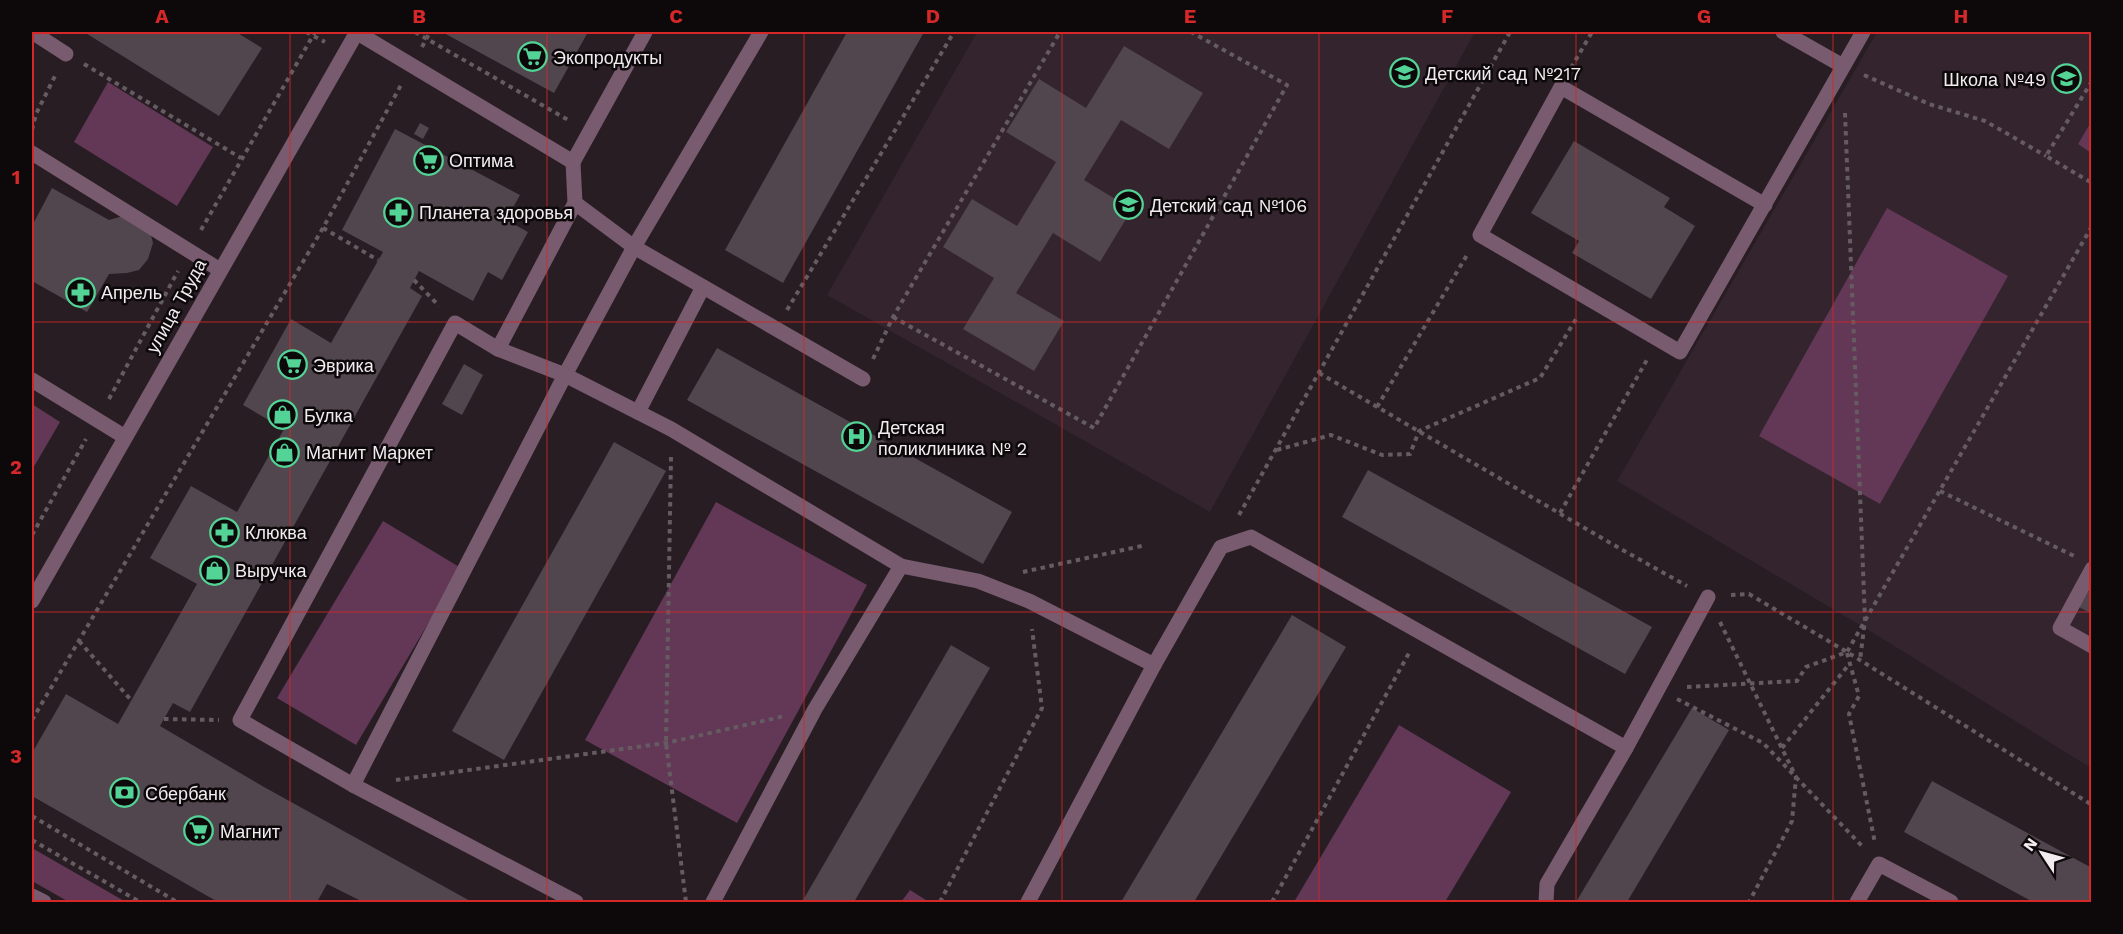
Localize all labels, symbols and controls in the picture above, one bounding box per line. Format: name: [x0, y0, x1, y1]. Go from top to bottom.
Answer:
text: A: [155, 4, 169, 28]
text: B: [412, 4, 426, 28]
text: C: [669, 4, 683, 28]
text: D: [926, 4, 940, 28]
text: E: [1184, 4, 1196, 28]
text: F: [1441, 4, 1453, 28]
text: G: [1697, 4, 1711, 28]
text: H: [1954, 4, 1968, 28]
supermarket icon: Экопродукты: [516, 41, 548, 73]
place label: Экопродукты: [553, 47, 662, 68]
school or university icon: Детский сад №217: [1388, 57, 1420, 89]
place label: Детский сад №217: [1425, 63, 1581, 84]
school or university icon: Школа №49: [2051, 63, 2083, 95]
place label: Школа №49: [1943, 69, 2046, 90]
supermarket icon: Оптима: [412, 144, 444, 176]
place label: Оптима: [449, 150, 514, 171]
text: 1: [12, 165, 20, 189]
school or university icon: Детский сад №106: [1113, 189, 1145, 221]
place label: Детский сад №106: [1150, 195, 1307, 216]
pharmacy icon: Планета здоровья: [382, 196, 414, 228]
place label: Планета здоровья: [419, 202, 573, 223]
street label: улица Труда: [142, 254, 211, 357]
pharmacy icon: Апрель: [64, 276, 96, 308]
place label: Апрель: [101, 282, 162, 303]
supermarket icon: Эврика: [276, 349, 308, 381]
place label: Эврика: [313, 355, 375, 376]
shop icon: Булка: [267, 399, 299, 431]
place label: Булка: [304, 405, 354, 426]
place label: Детская поликлиника № 2: [878, 417, 1027, 459]
hospital icon: Детская поликлиника № 2: [841, 421, 873, 453]
shop icon: Магнит Маркет: [269, 436, 301, 468]
place label: Магнит Маркет: [306, 442, 433, 463]
text: 2: [10, 455, 22, 479]
pharmacy icon: Клюква: [208, 516, 240, 548]
place label: Клюква: [245, 522, 308, 543]
shop icon: Выручка: [198, 554, 230, 586]
place label: Выручка: [235, 560, 307, 581]
text: 3: [10, 744, 22, 768]
bank icon: Сбербанк: [108, 777, 140, 809]
place label: Сбербанк: [145, 783, 226, 804]
supermarket icon: Магнит: [183, 815, 215, 847]
place label: Магнит: [220, 821, 280, 842]
north arrow: [2012, 823, 2072, 883]
text: N: [2019, 834, 2041, 855]

